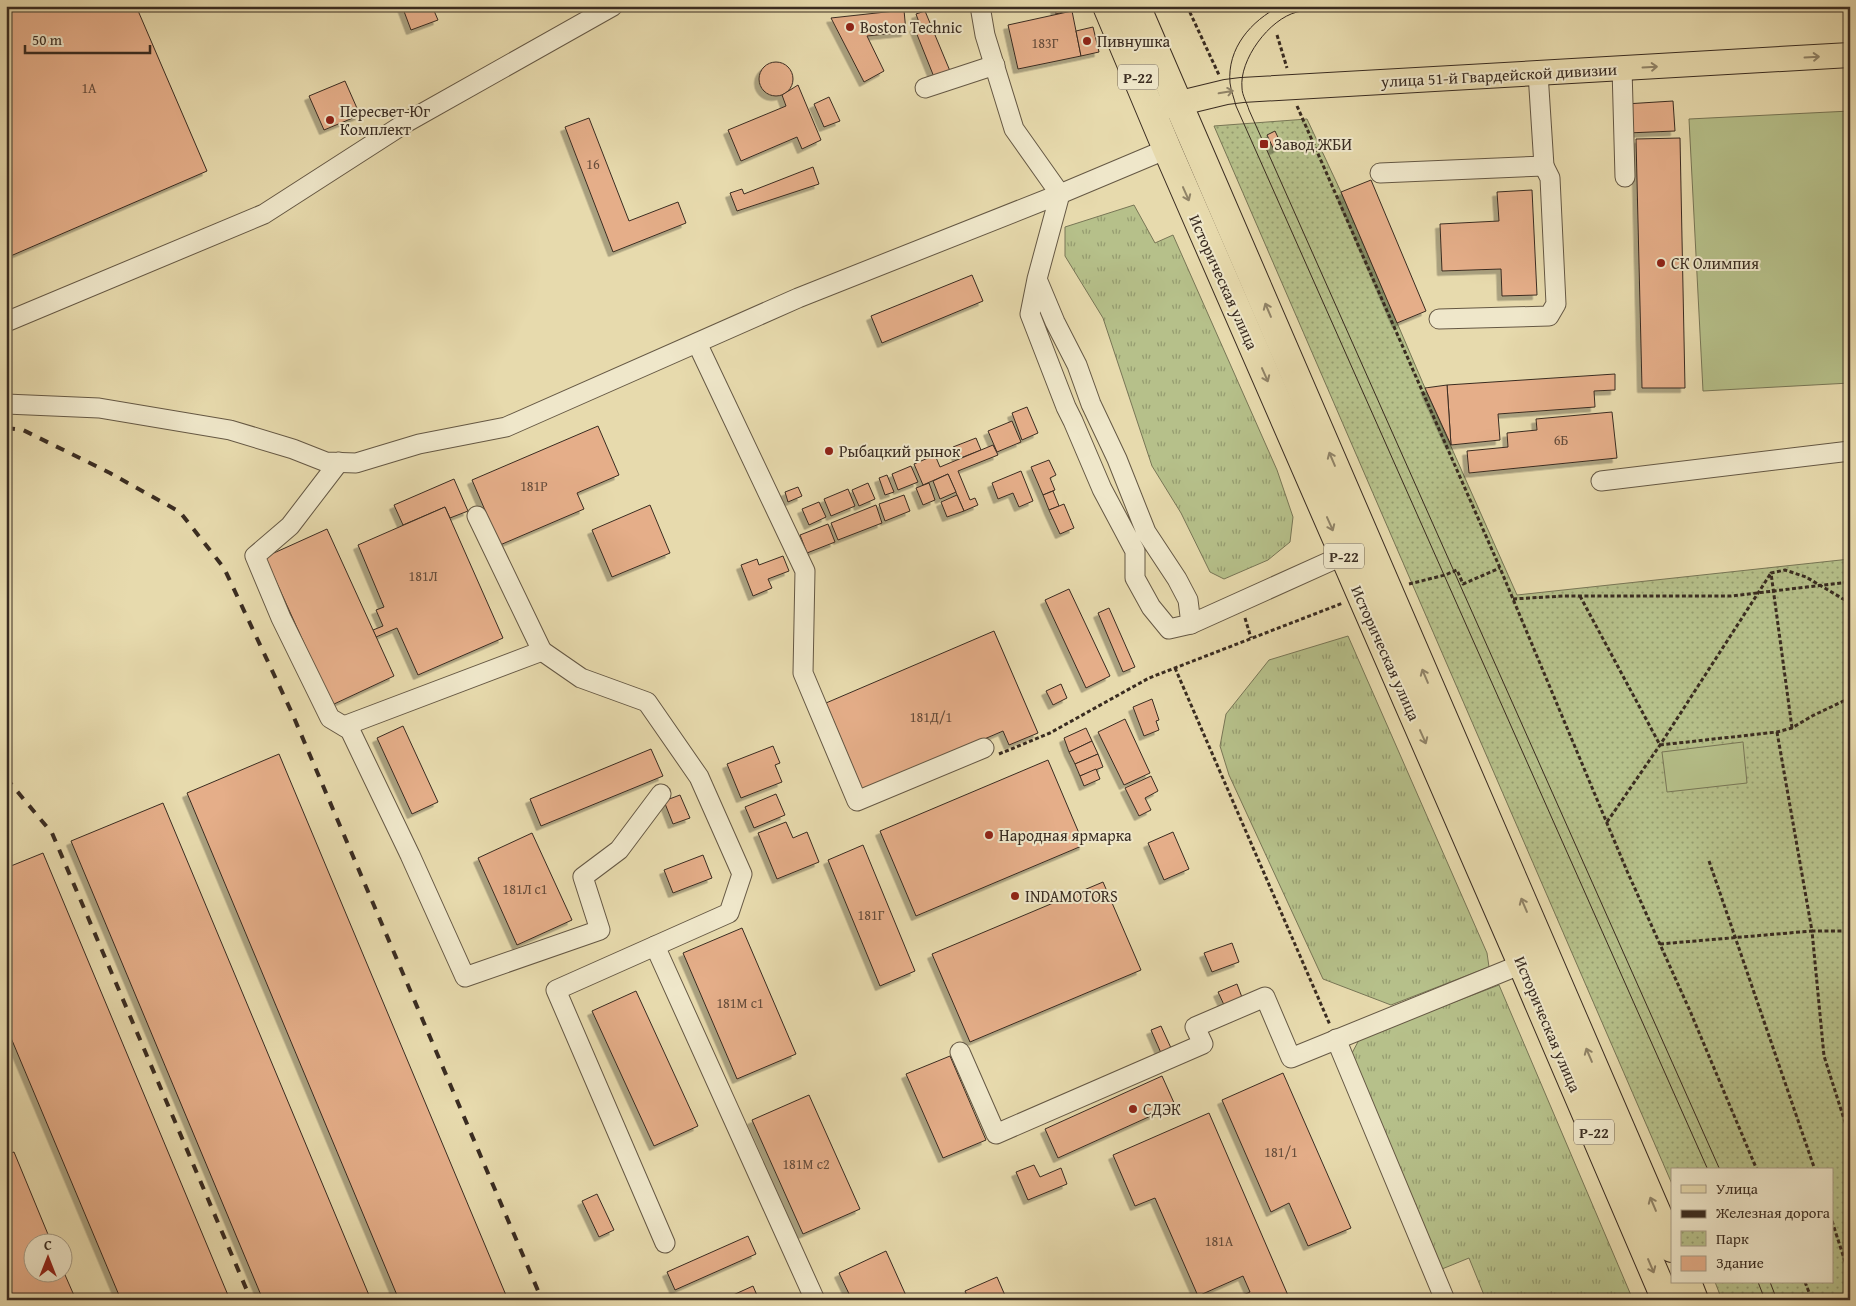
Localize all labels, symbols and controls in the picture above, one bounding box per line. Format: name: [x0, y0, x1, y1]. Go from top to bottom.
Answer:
place label: Boston Technic: [860, 15, 962, 39]
marker: Boston Technic: [844, 21, 856, 33]
scale bar: [25, 22, 150, 54]
text: 50 m: [32, 29, 63, 50]
place label: Пивнушка: [1097, 29, 1171, 53]
house number: 183Г: [1031, 33, 1059, 53]
marker: Пивнушка: [1081, 35, 1093, 47]
one-way arrow: [1804, 52, 1820, 61]
street label: улица 51-й Гвардейской дивизии: [1379, 57, 1618, 93]
one-way arrow: [1642, 62, 1658, 71]
road number: Р-22: [1118, 64, 1158, 90]
house number: 1А: [81, 78, 97, 98]
one-way arrow: [1218, 87, 1234, 97]
place label: Пересвет-Юг Комплект: [340, 99, 430, 141]
marker: Пересвет-Юг Комплект: [324, 114, 336, 126]
place label: Завод ЖБИ: [1274, 132, 1352, 156]
marker: Завод ЖБИ: [1258, 138, 1270, 150]
house number: 16: [586, 154, 600, 174]
one-way arrow: [1182, 186, 1192, 201]
street label: Историческая улица: [1183, 210, 1265, 354]
place label: СК Олимпия: [1671, 251, 1759, 275]
marker: СК Олимпия: [1655, 257, 1667, 269]
one-way arrow: [1262, 303, 1272, 318]
one-way arrow: [1261, 367, 1271, 382]
house number: 6Б: [1554, 430, 1568, 450]
place label: Рыбацкий рынок: [839, 439, 961, 463]
marker: Рыбацкий рынок: [823, 445, 835, 457]
one-way arrow: [1326, 452, 1336, 467]
house number: 181Р: [520, 476, 548, 496]
one-way arrow: [1326, 516, 1336, 531]
road number: Р-22: [1324, 544, 1364, 568]
house number: 181Л: [408, 566, 438, 586]
street label: Историческая улица: [1345, 581, 1427, 725]
one-way arrow: [1420, 669, 1430, 684]
house number: 181Д/1: [910, 707, 952, 727]
one-way arrow: [1418, 729, 1428, 744]
place label: Народная ярмарка: [999, 823, 1132, 847]
marker: Народная ярмарка: [983, 829, 995, 841]
house number: 181Л с1: [502, 879, 548, 899]
place label: INDAMOTORS: [1025, 884, 1118, 908]
marker: INDAMOTORS: [1009, 890, 1021, 902]
one-way arrow: [1519, 898, 1529, 913]
house number: 181Г: [857, 905, 885, 925]
street label: Историческая улица: [1508, 952, 1588, 1096]
house number: 181М с1: [716, 993, 764, 1013]
one-way arrow: [1583, 1047, 1592, 1062]
place label: СДЭК: [1143, 1097, 1181, 1121]
marker: СДЭК: [1127, 1103, 1139, 1115]
road number: Р-22: [1574, 1120, 1614, 1144]
house number: 181/1: [1264, 1142, 1298, 1162]
house number: 181М с2: [782, 1154, 830, 1174]
legend: [1671, 1168, 1834, 1284]
text: Улица: [1716, 1178, 1759, 1199]
one-way arrow: [1647, 1197, 1657, 1212]
text: Железная дорога: [1715, 1202, 1831, 1223]
text: Парк: [1716, 1228, 1749, 1249]
house number: 181А: [1205, 1231, 1234, 1251]
north arrow: [22, 1234, 72, 1284]
text: С: [44, 1235, 52, 1255]
text: Здание: [1716, 1252, 1764, 1273]
one-way arrow: [1647, 1258, 1657, 1273]

